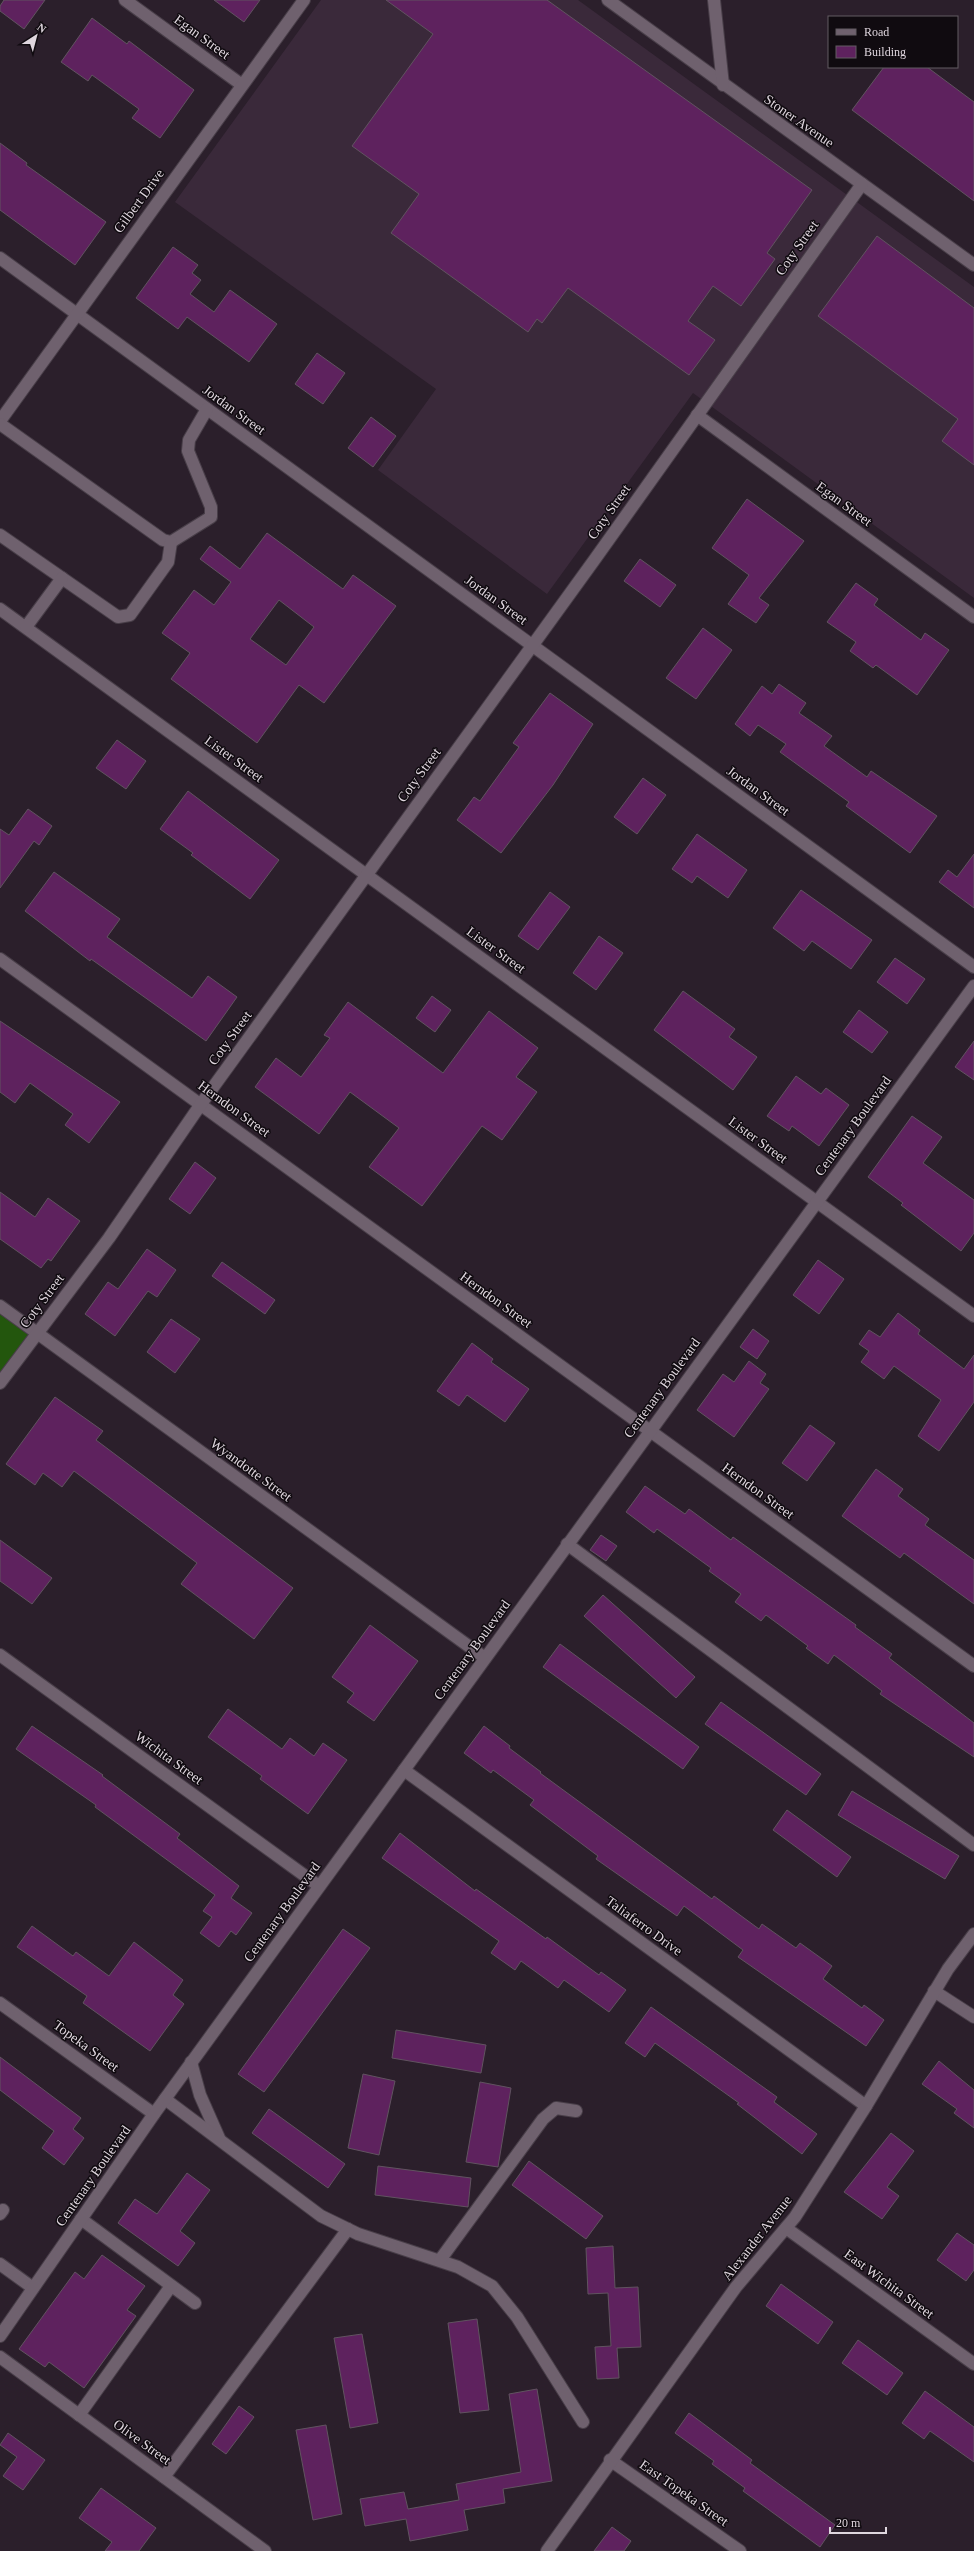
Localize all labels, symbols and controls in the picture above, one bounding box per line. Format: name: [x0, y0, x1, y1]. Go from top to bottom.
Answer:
street label: Egan Street: [171, 12, 233, 62]
north arrow: [16, 16, 56, 56]
legend: [828, 16, 958, 68]
text: N: [35, 21, 49, 35]
text: Road: [864, 25, 889, 39]
text: Building: [864, 45, 906, 59]
street label: Stoner Avenue: [761, 91, 837, 151]
street label: Gilbert Drive: [111, 166, 167, 236]
street label: Coty Street: [773, 218, 821, 278]
street label: Jordan Street: [200, 382, 268, 438]
street label: Egan Street: [813, 479, 875, 529]
street label: Coty Street: [585, 482, 633, 542]
street label: Jordan Street: [462, 572, 530, 628]
street label: Lister Street: [202, 733, 266, 785]
street label: Coty Street: [394, 745, 444, 805]
street label: Jordan Street: [724, 763, 792, 819]
street label: Lister Street: [464, 924, 528, 976]
street label: Coty Street: [205, 1008, 255, 1068]
street label: Centenary Boulevard: [812, 1073, 894, 1179]
street label: Herndon Street: [195, 1078, 273, 1140]
street label: Lister Street: [726, 1114, 790, 1166]
street label: Herndon Street: [457, 1269, 535, 1331]
street label: Coty Street: [17, 1271, 67, 1331]
street label: Centenary Boulevard: [621, 1335, 703, 1441]
street label: Wyandotte Street: [207, 1435, 295, 1505]
street label: Herndon Street: [719, 1460, 797, 1522]
street label: Centenary Boulevard: [431, 1597, 513, 1703]
street label: Wichita Street: [132, 1728, 206, 1788]
street label: Centenary Boulevard: [241, 1859, 323, 1965]
street label: Taliaferro Drive: [603, 1893, 685, 1959]
street label: Topeka Street: [50, 2017, 122, 2075]
street label: Centenary Boulevard: [53, 2123, 133, 2229]
street label: Alexander Avenue: [719, 2193, 795, 2283]
street label: East Wichita Street: [841, 2246, 937, 2322]
street label: Olive Street: [110, 2416, 174, 2468]
street label: East Topeka Street: [637, 2457, 731, 2529]
scale bar: [830, 2509, 886, 2535]
text: 20 m: [836, 2516, 861, 2530]

